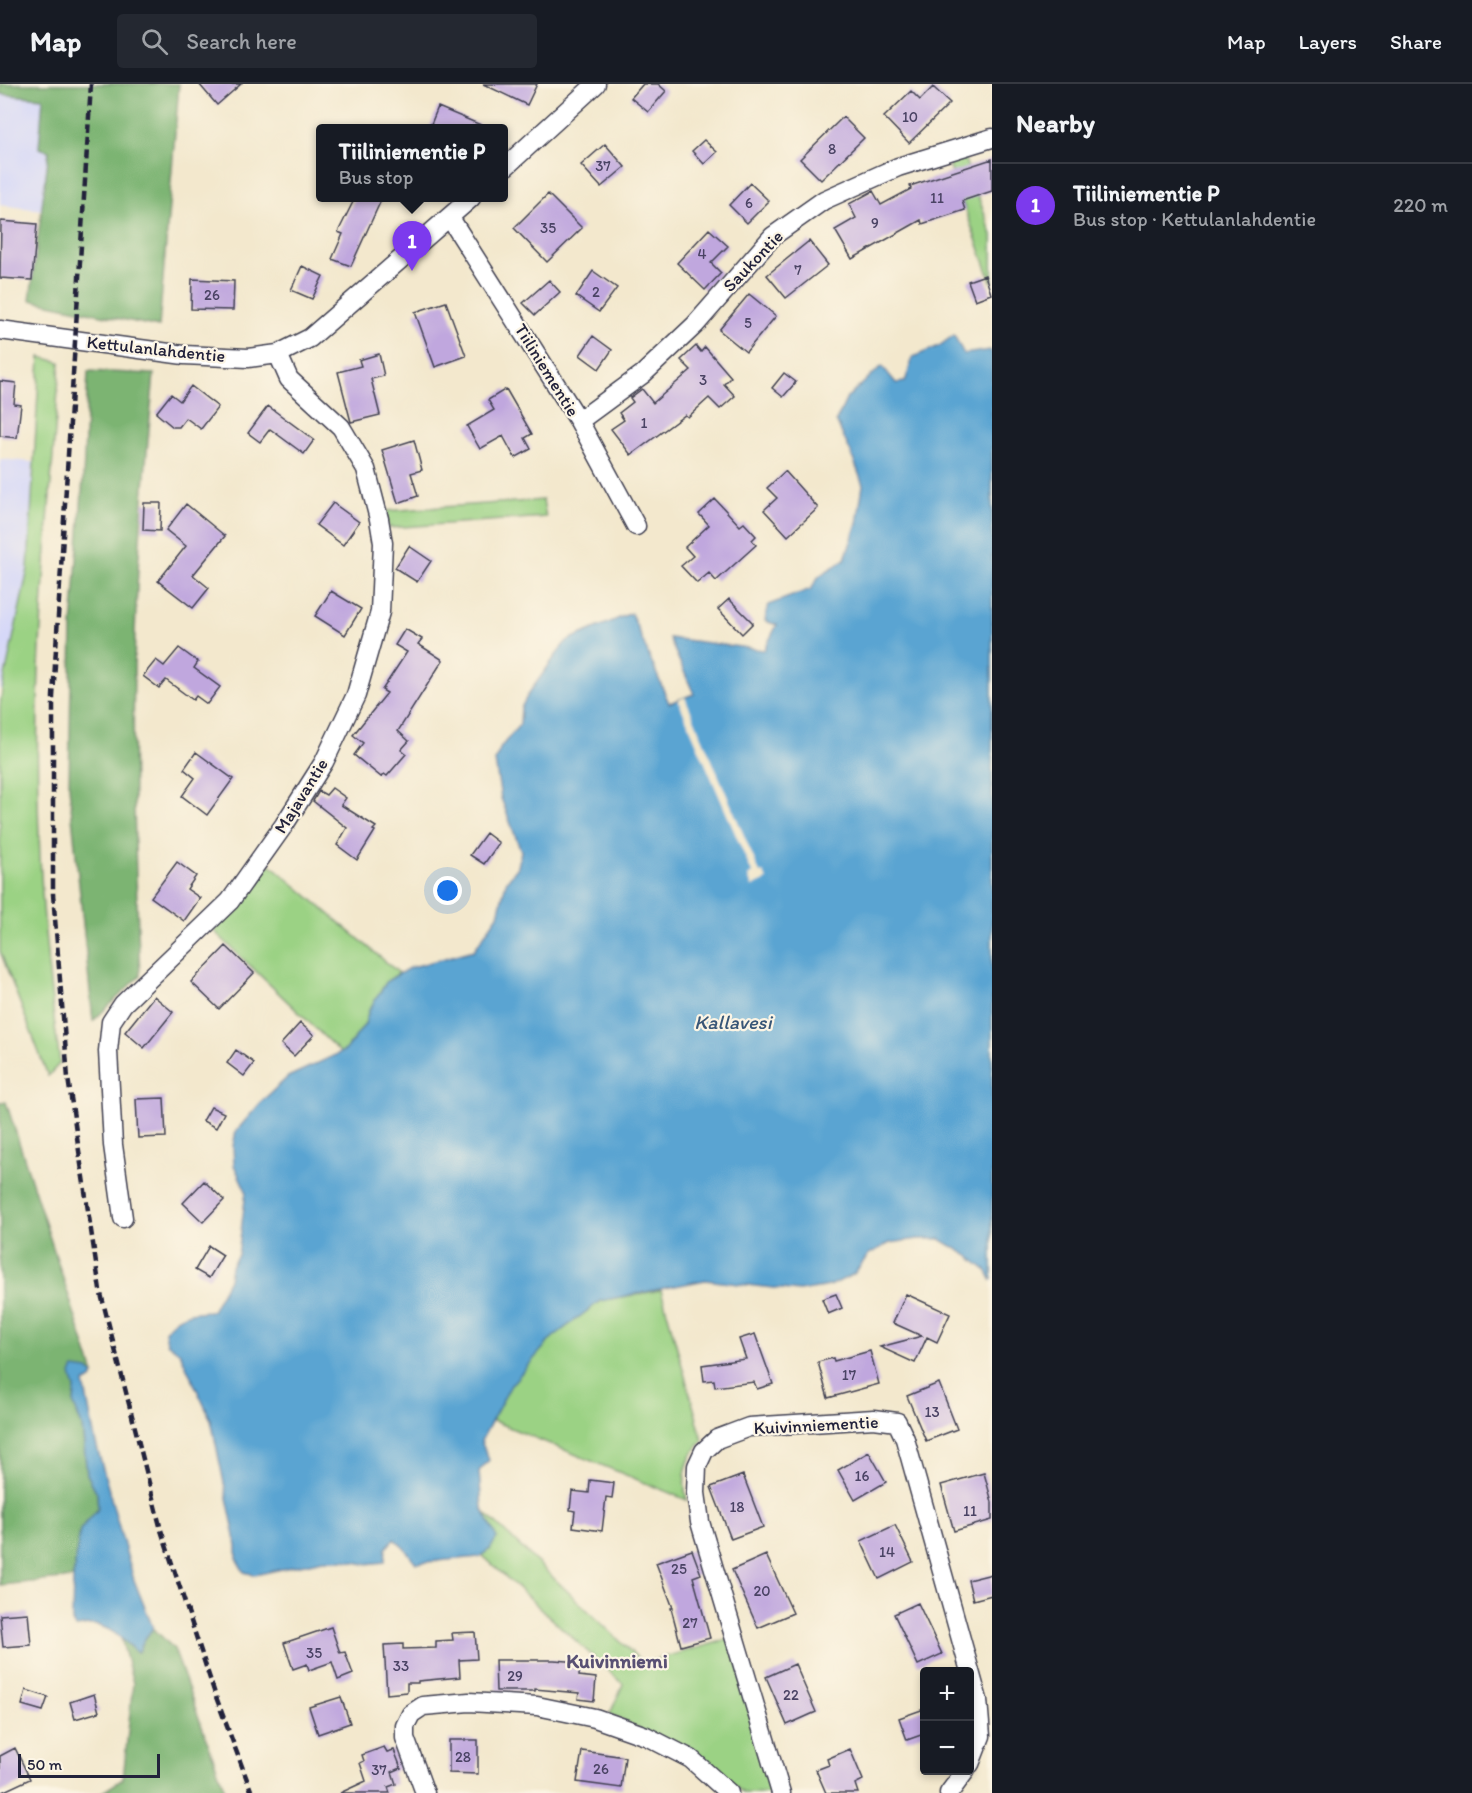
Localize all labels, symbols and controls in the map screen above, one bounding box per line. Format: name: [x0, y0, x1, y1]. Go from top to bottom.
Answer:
search box: [117, 14, 537, 68]
text: Map: [30, 24, 81, 58]
icon: search: [138, 25, 171, 58]
text: Search here: [186, 28, 297, 55]
text: Map: [1227, 29, 1266, 54]
text: Layers: [1299, 29, 1357, 54]
text: Share: [1390, 29, 1442, 54]
text: Nearby: [1016, 107, 1095, 139]
house number: 10: [902, 108, 918, 126]
popup: [316, 124, 508, 202]
text: Tiiliniementie P: [339, 138, 485, 165]
house number: 8: [828, 140, 836, 158]
house number: 37: [595, 157, 611, 175]
text: Bus stop: [339, 165, 413, 189]
text: Tiiliniementie P: [1073, 180, 1220, 207]
house number: 11: [930, 189, 944, 207]
text: 1: [1031, 193, 1040, 217]
text: 220 m: [1393, 193, 1448, 217]
house number: 6: [745, 194, 753, 212]
text: Bus stop · Kettulanlahdentie: [1073, 207, 1316, 231]
house number: 9: [871, 214, 879, 232]
house number: 35: [540, 219, 556, 237]
pin: 1: [392, 222, 432, 271]
street label: Saukontie: [718, 226, 788, 296]
house number: 4: [697, 245, 707, 263]
house number: 7: [794, 261, 802, 279]
house number: 2: [592, 283, 600, 301]
house number: 26: [204, 286, 220, 304]
house number: 5: [744, 314, 752, 332]
street label: Tiiliniementie: [510, 319, 584, 421]
street label: Kettulanlahdentie: [86, 331, 226, 367]
house number: 3: [699, 371, 707, 389]
house number: 1: [641, 414, 648, 432]
street label: Majavantie: [269, 754, 333, 838]
your location: [433, 876, 462, 905]
water label: Kallavesi: [694, 1010, 774, 1034]
house number: 17: [842, 1366, 857, 1384]
house number: 13: [924, 1403, 940, 1421]
street label: Kuivinniementie: [753, 1411, 879, 1439]
house number: 16: [855, 1467, 870, 1485]
house number: 18: [729, 1498, 745, 1516]
house number: 11: [963, 1502, 977, 1520]
house number: 14: [879, 1543, 895, 1561]
house number: 25: [671, 1560, 687, 1578]
house number: 20: [753, 1582, 771, 1600]
house number: 27: [682, 1614, 698, 1632]
house number: 35: [306, 1644, 322, 1662]
district label: Kuivinniemi: [566, 1649, 668, 1673]
house number: 33: [393, 1657, 409, 1675]
house number: 29: [507, 1667, 523, 1685]
map controls: [920, 1667, 974, 1775]
button: +: [920, 1667, 974, 1721]
house number: 22: [783, 1686, 799, 1704]
button: −: [920, 1721, 974, 1775]
house number: 28: [455, 1748, 471, 1766]
scale bar: [18, 1751, 160, 1778]
text: 50 m: [27, 1755, 62, 1774]
house number: 26: [593, 1760, 609, 1778]
house number: 37: [371, 1761, 387, 1779]

